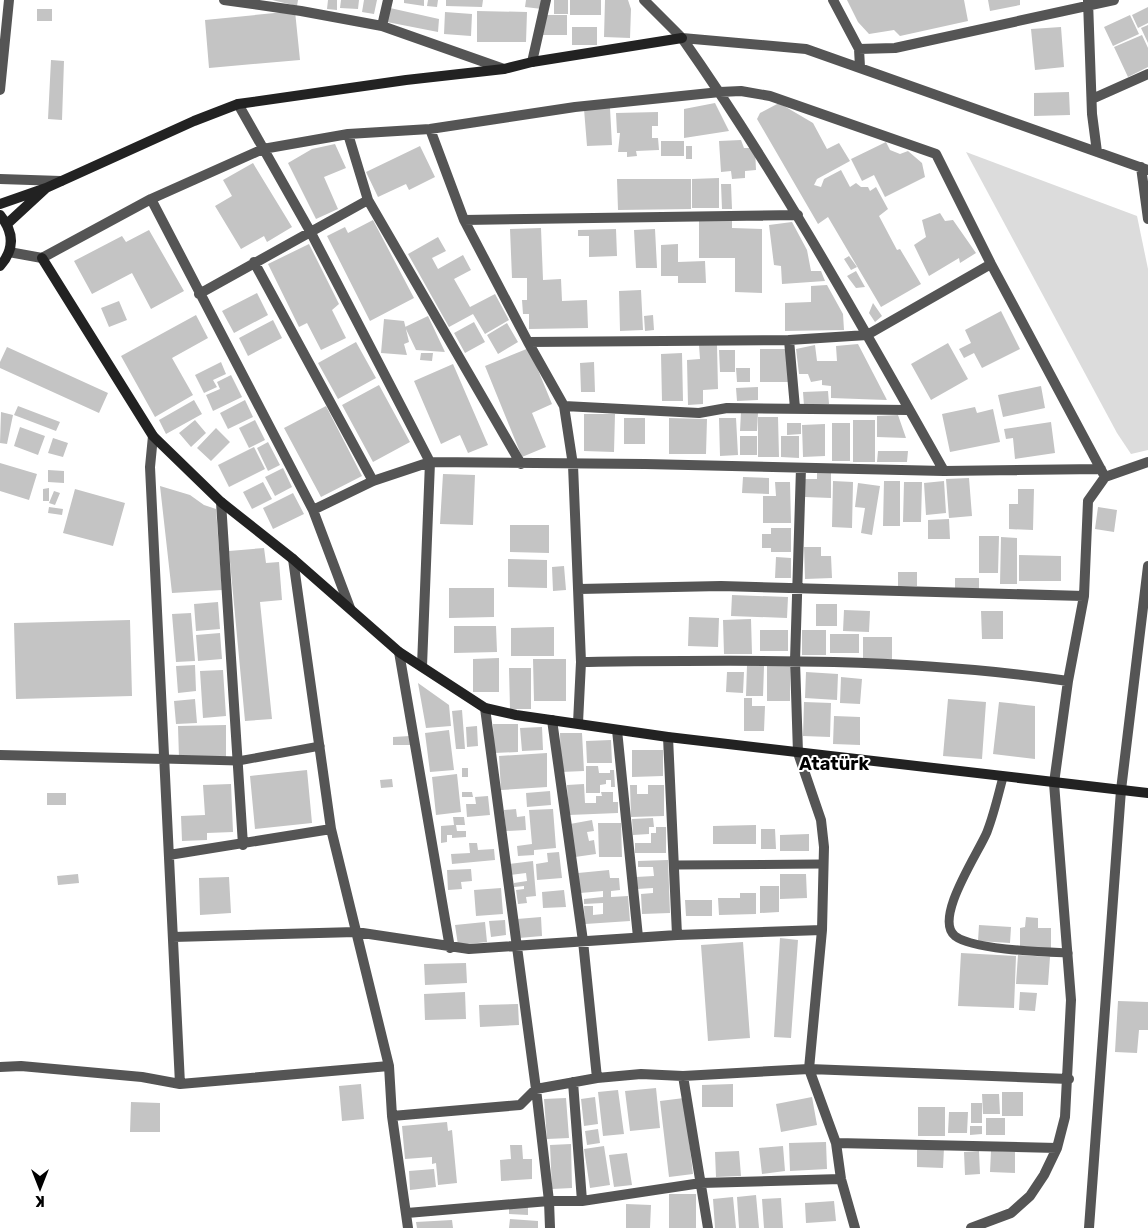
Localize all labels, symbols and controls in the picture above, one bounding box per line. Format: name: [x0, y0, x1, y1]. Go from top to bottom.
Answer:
district label: Atatürk: [799, 753, 869, 775]
north arrow: [15, 1163, 65, 1213]
text: K: [35, 1192, 45, 1209]

